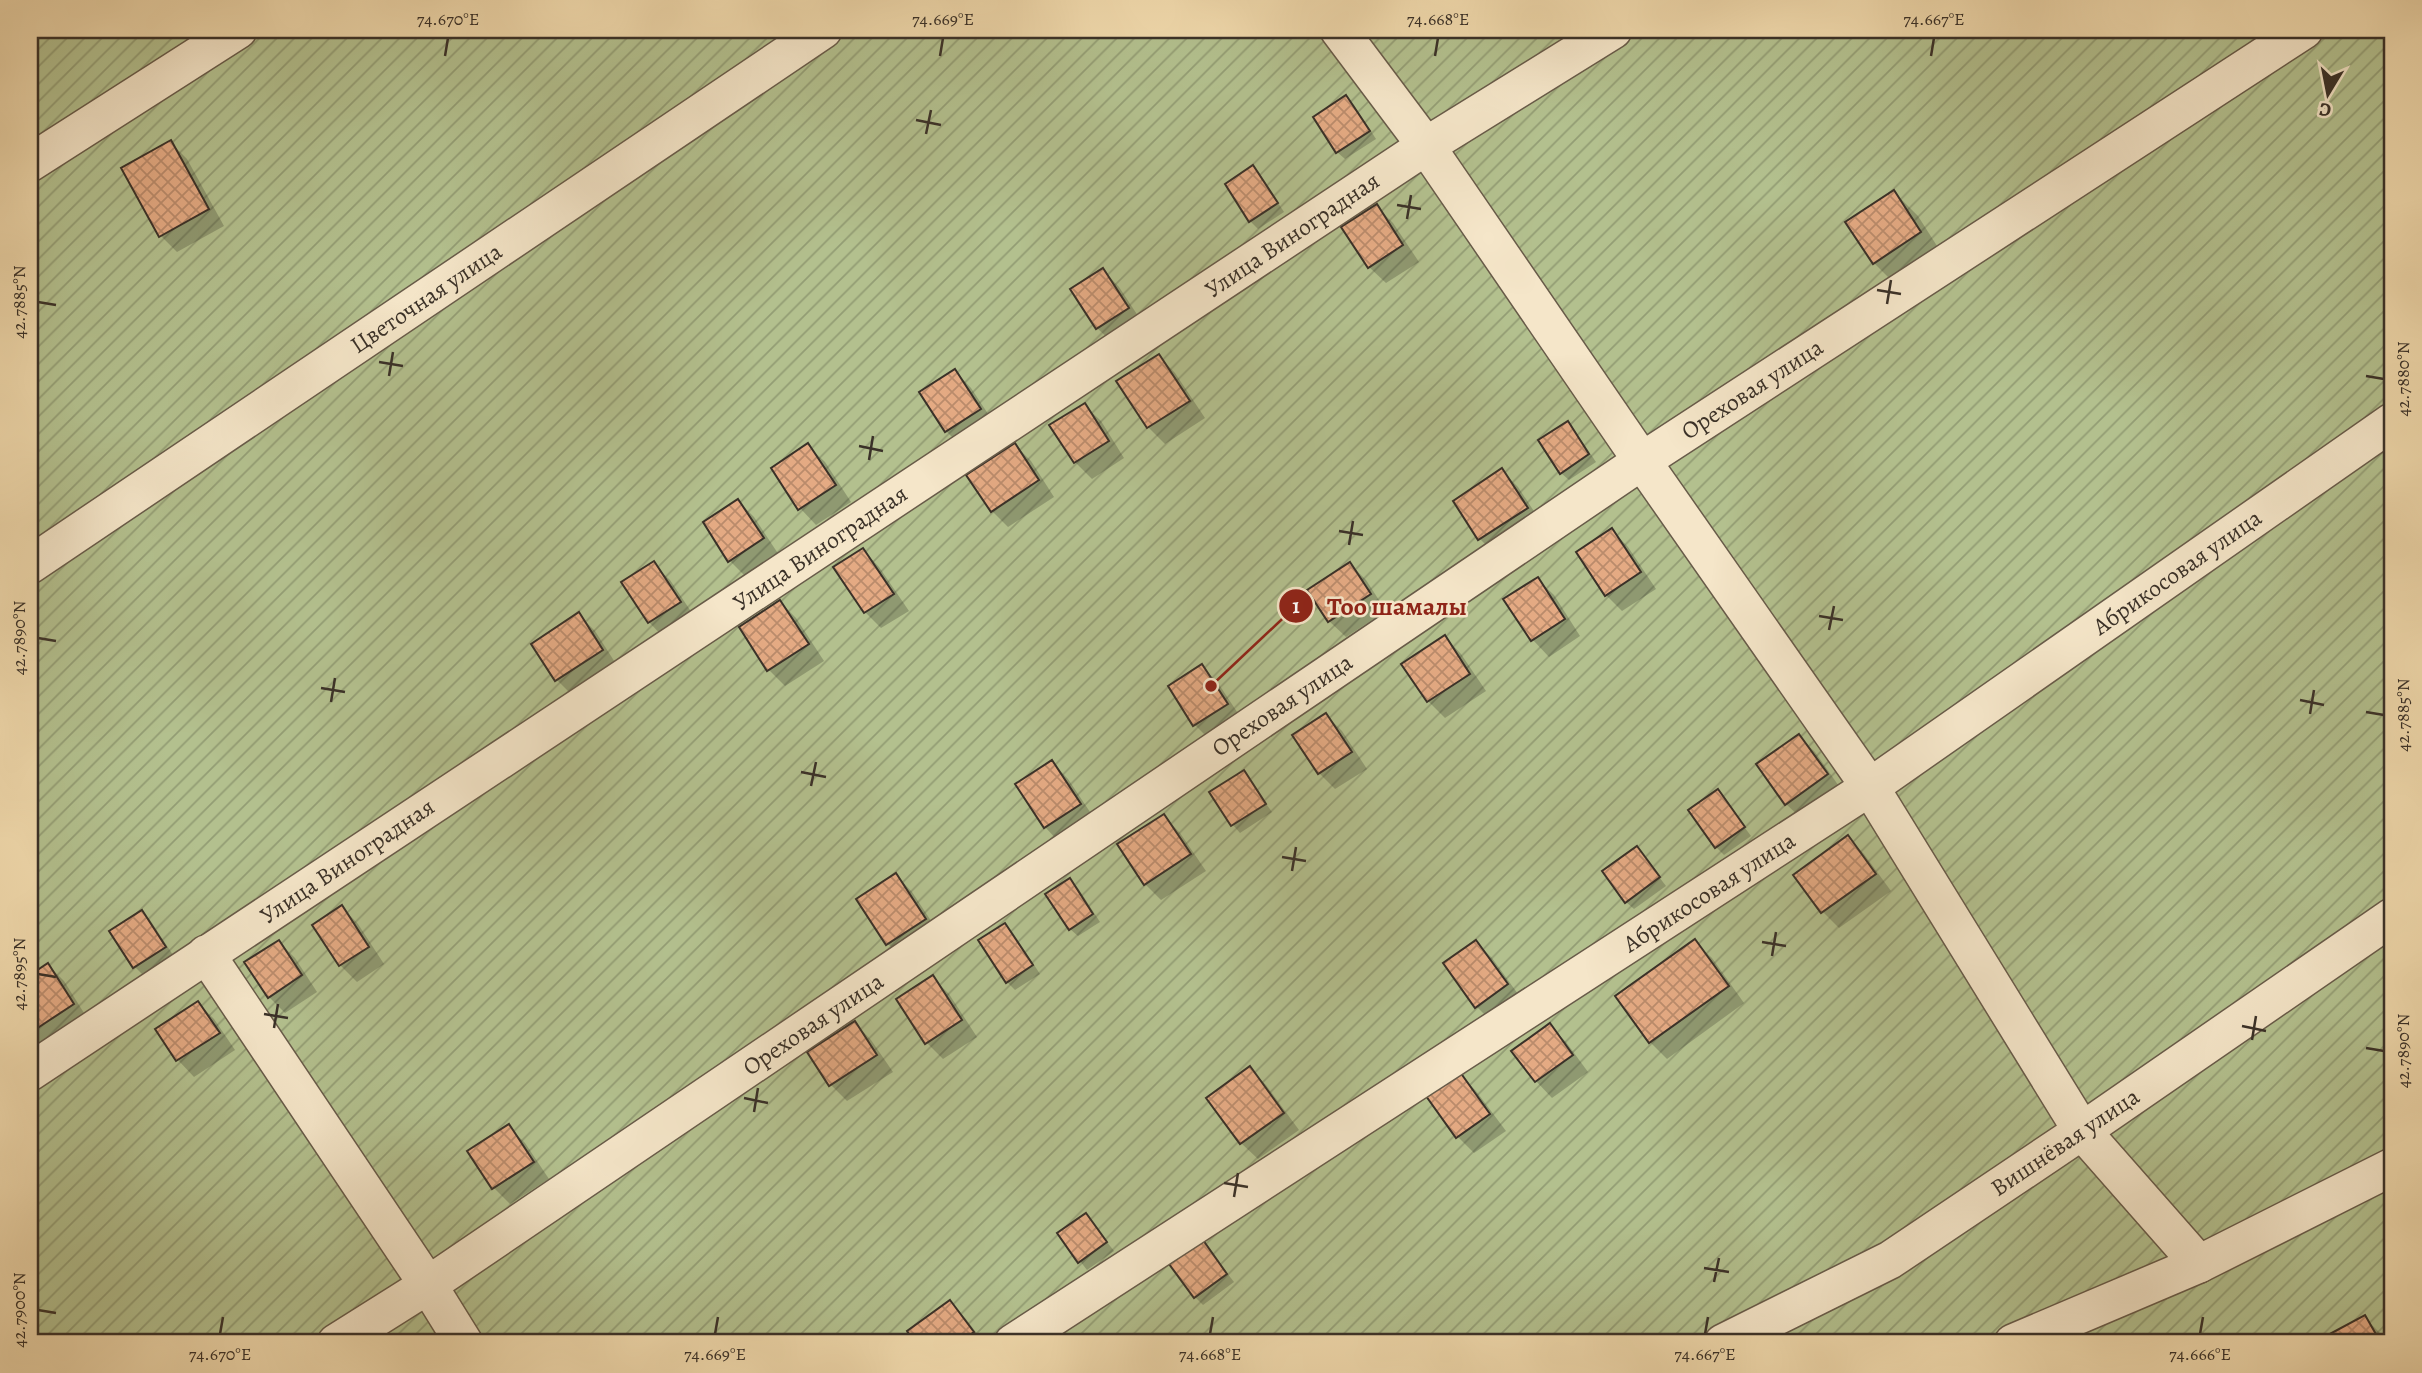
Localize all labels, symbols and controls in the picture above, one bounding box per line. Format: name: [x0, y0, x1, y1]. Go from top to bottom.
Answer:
text: 74.670°E: [417, 7, 479, 31]
text: 74.669°E: [912, 7, 974, 31]
text: 74.668°E: [1407, 7, 1469, 31]
text: 74.667°E: [1903, 7, 1965, 31]
north arrow: [2292, 60, 2362, 130]
text: С: [2317, 96, 2333, 124]
street label: Улица Виноградная: [1199, 165, 1385, 305]
street label: Цветочная улица: [344, 235, 508, 361]
text: 42.7885°N: [7, 265, 31, 339]
street label: Ореховая улица: [1675, 331, 1829, 447]
text: 42.7880°N: [2391, 341, 2415, 417]
street label: Улица Виноградная: [727, 478, 913, 618]
street label: Абрикосовая улица: [2085, 502, 2268, 643]
callout: Тоо шамалы: [1278, 582, 1481, 629]
text: Тоо шамалы: [1327, 589, 1467, 624]
text: 1: [1292, 592, 1300, 620]
text: 42.7890°N: [7, 601, 31, 675]
street label: Ореховая улица: [1205, 646, 1359, 764]
text: 42.7885°N: [2391, 678, 2415, 752]
street label: Улица Виноградная: [254, 791, 440, 931]
street label: Абрикосовая улица: [1616, 824, 1801, 960]
text: 42.7895°N: [7, 938, 31, 1010]
street label: Ореховая улица: [736, 965, 890, 1083]
text: 42.7890°N: [2391, 1014, 2415, 1088]
street label: Вишнёвая улица: [1984, 1080, 2146, 1204]
text: 42.7900°N: [7, 1272, 31, 1348]
text: 74.670°E: [189, 1342, 251, 1366]
text: 74.669°E: [684, 1342, 746, 1366]
text: 74.668°E: [1179, 1342, 1241, 1366]
text: 74.667°E: [1674, 1342, 1736, 1366]
text: 74.666°E: [2169, 1342, 2231, 1366]

